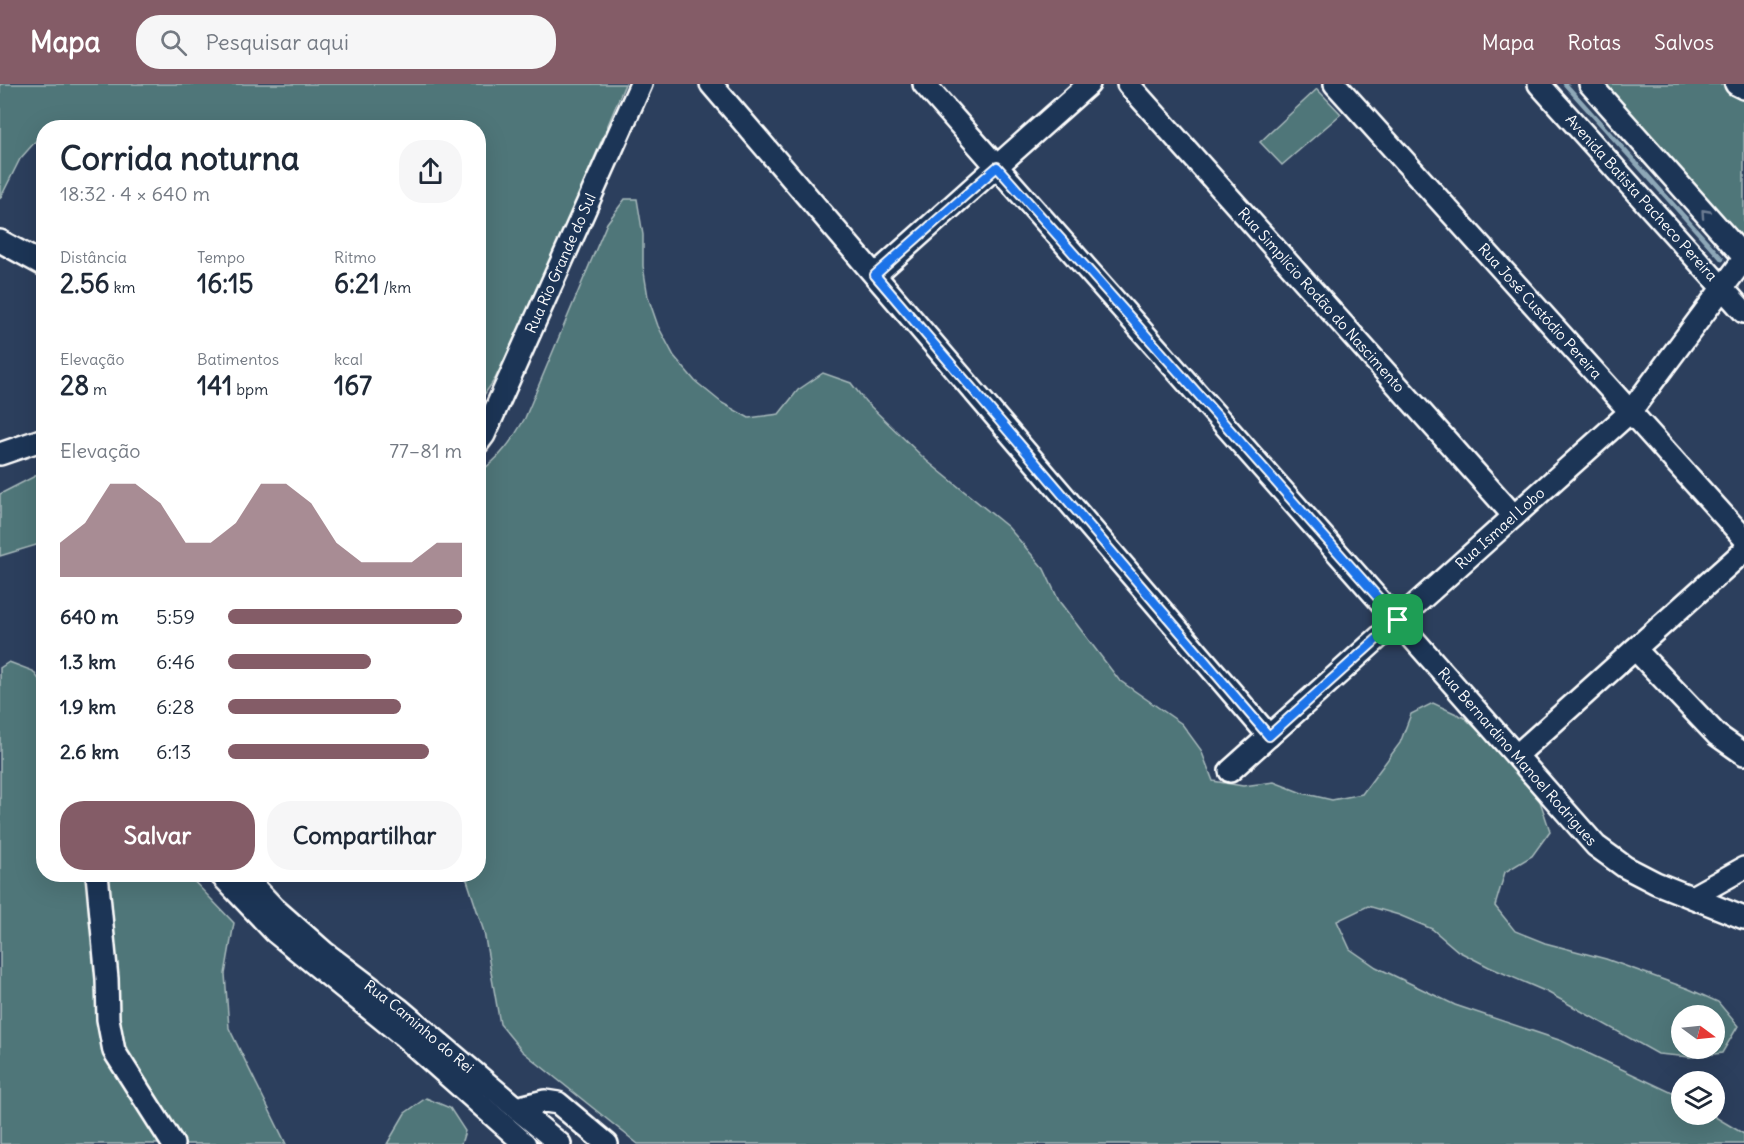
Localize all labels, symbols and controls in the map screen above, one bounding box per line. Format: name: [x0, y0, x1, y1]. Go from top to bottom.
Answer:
search box: [136, 15, 556, 69]
text: Mapa: [30, 24, 100, 60]
icon: search: [157, 26, 190, 59]
text: Pesquisar aqui: [205, 28, 349, 56]
text: Mapa: [1482, 29, 1535, 56]
text: Rotas: [1568, 29, 1621, 56]
text: Salvos: [1654, 29, 1714, 56]
street label: Avenida Batista Pacheco Pereira: [1562, 110, 1722, 285]
text: Corrida noturna: [60, 137, 300, 179]
button: share: [399, 140, 462, 203]
text: 18:32 · 4 × 640 m: [60, 181, 210, 206]
street label: Rua Rio Grande do Sul: [521, 190, 600, 336]
street label: Rua Simplício Rodão do Nascimento: [1234, 204, 1409, 396]
one-way arrow: [1701, 209, 1712, 220]
street label: Rua José Custódio Pereira: [1474, 239, 1606, 383]
text: Distância: [60, 247, 127, 267]
text: Tempo: [197, 247, 245, 267]
text: Ritmo: [334, 247, 376, 267]
text: 2.56: [60, 267, 110, 300]
text: 16:15: [197, 267, 253, 300]
text: 6:21: [334, 267, 379, 300]
text: km: [110, 277, 136, 297]
text: /km: [379, 277, 411, 297]
text: Elevação: [60, 349, 124, 369]
text: Batimentos: [197, 349, 279, 369]
text: kcal: [334, 349, 363, 369]
text: 28: [60, 369, 89, 402]
text: 141: [197, 369, 232, 402]
text: 167: [334, 369, 372, 402]
text: m: [89, 379, 107, 399]
text: bpm: [232, 379, 268, 399]
text: Elevação: [60, 438, 141, 463]
text: 77–81 m: [389, 438, 462, 463]
street label: Rua Ismael Lobo: [1451, 483, 1548, 573]
pin: [1372, 594, 1423, 645]
icon: arrive: [1381, 603, 1414, 636]
text: 640 m: [60, 604, 119, 629]
text: 5:59: [156, 604, 195, 629]
text: 1.3 km: [60, 649, 116, 674]
text: 6:46: [156, 649, 195, 674]
street label: Rua Bernardino Manoel Rodrigues: [1434, 663, 1601, 850]
text: 1.9 km: [60, 694, 116, 719]
text: 6:28: [156, 694, 195, 719]
text: 2.6 km: [60, 739, 119, 764]
text: 6:13: [156, 739, 191, 764]
button: Salvar: [60, 801, 255, 870]
button: Compartilhar: [267, 801, 462, 870]
street label: Rua Caminho do Rei: [361, 976, 478, 1077]
north arrow: [1671, 1005, 1725, 1059]
map controls: [1671, 1005, 1725, 1125]
button: layers: [1671, 1071, 1725, 1125]

